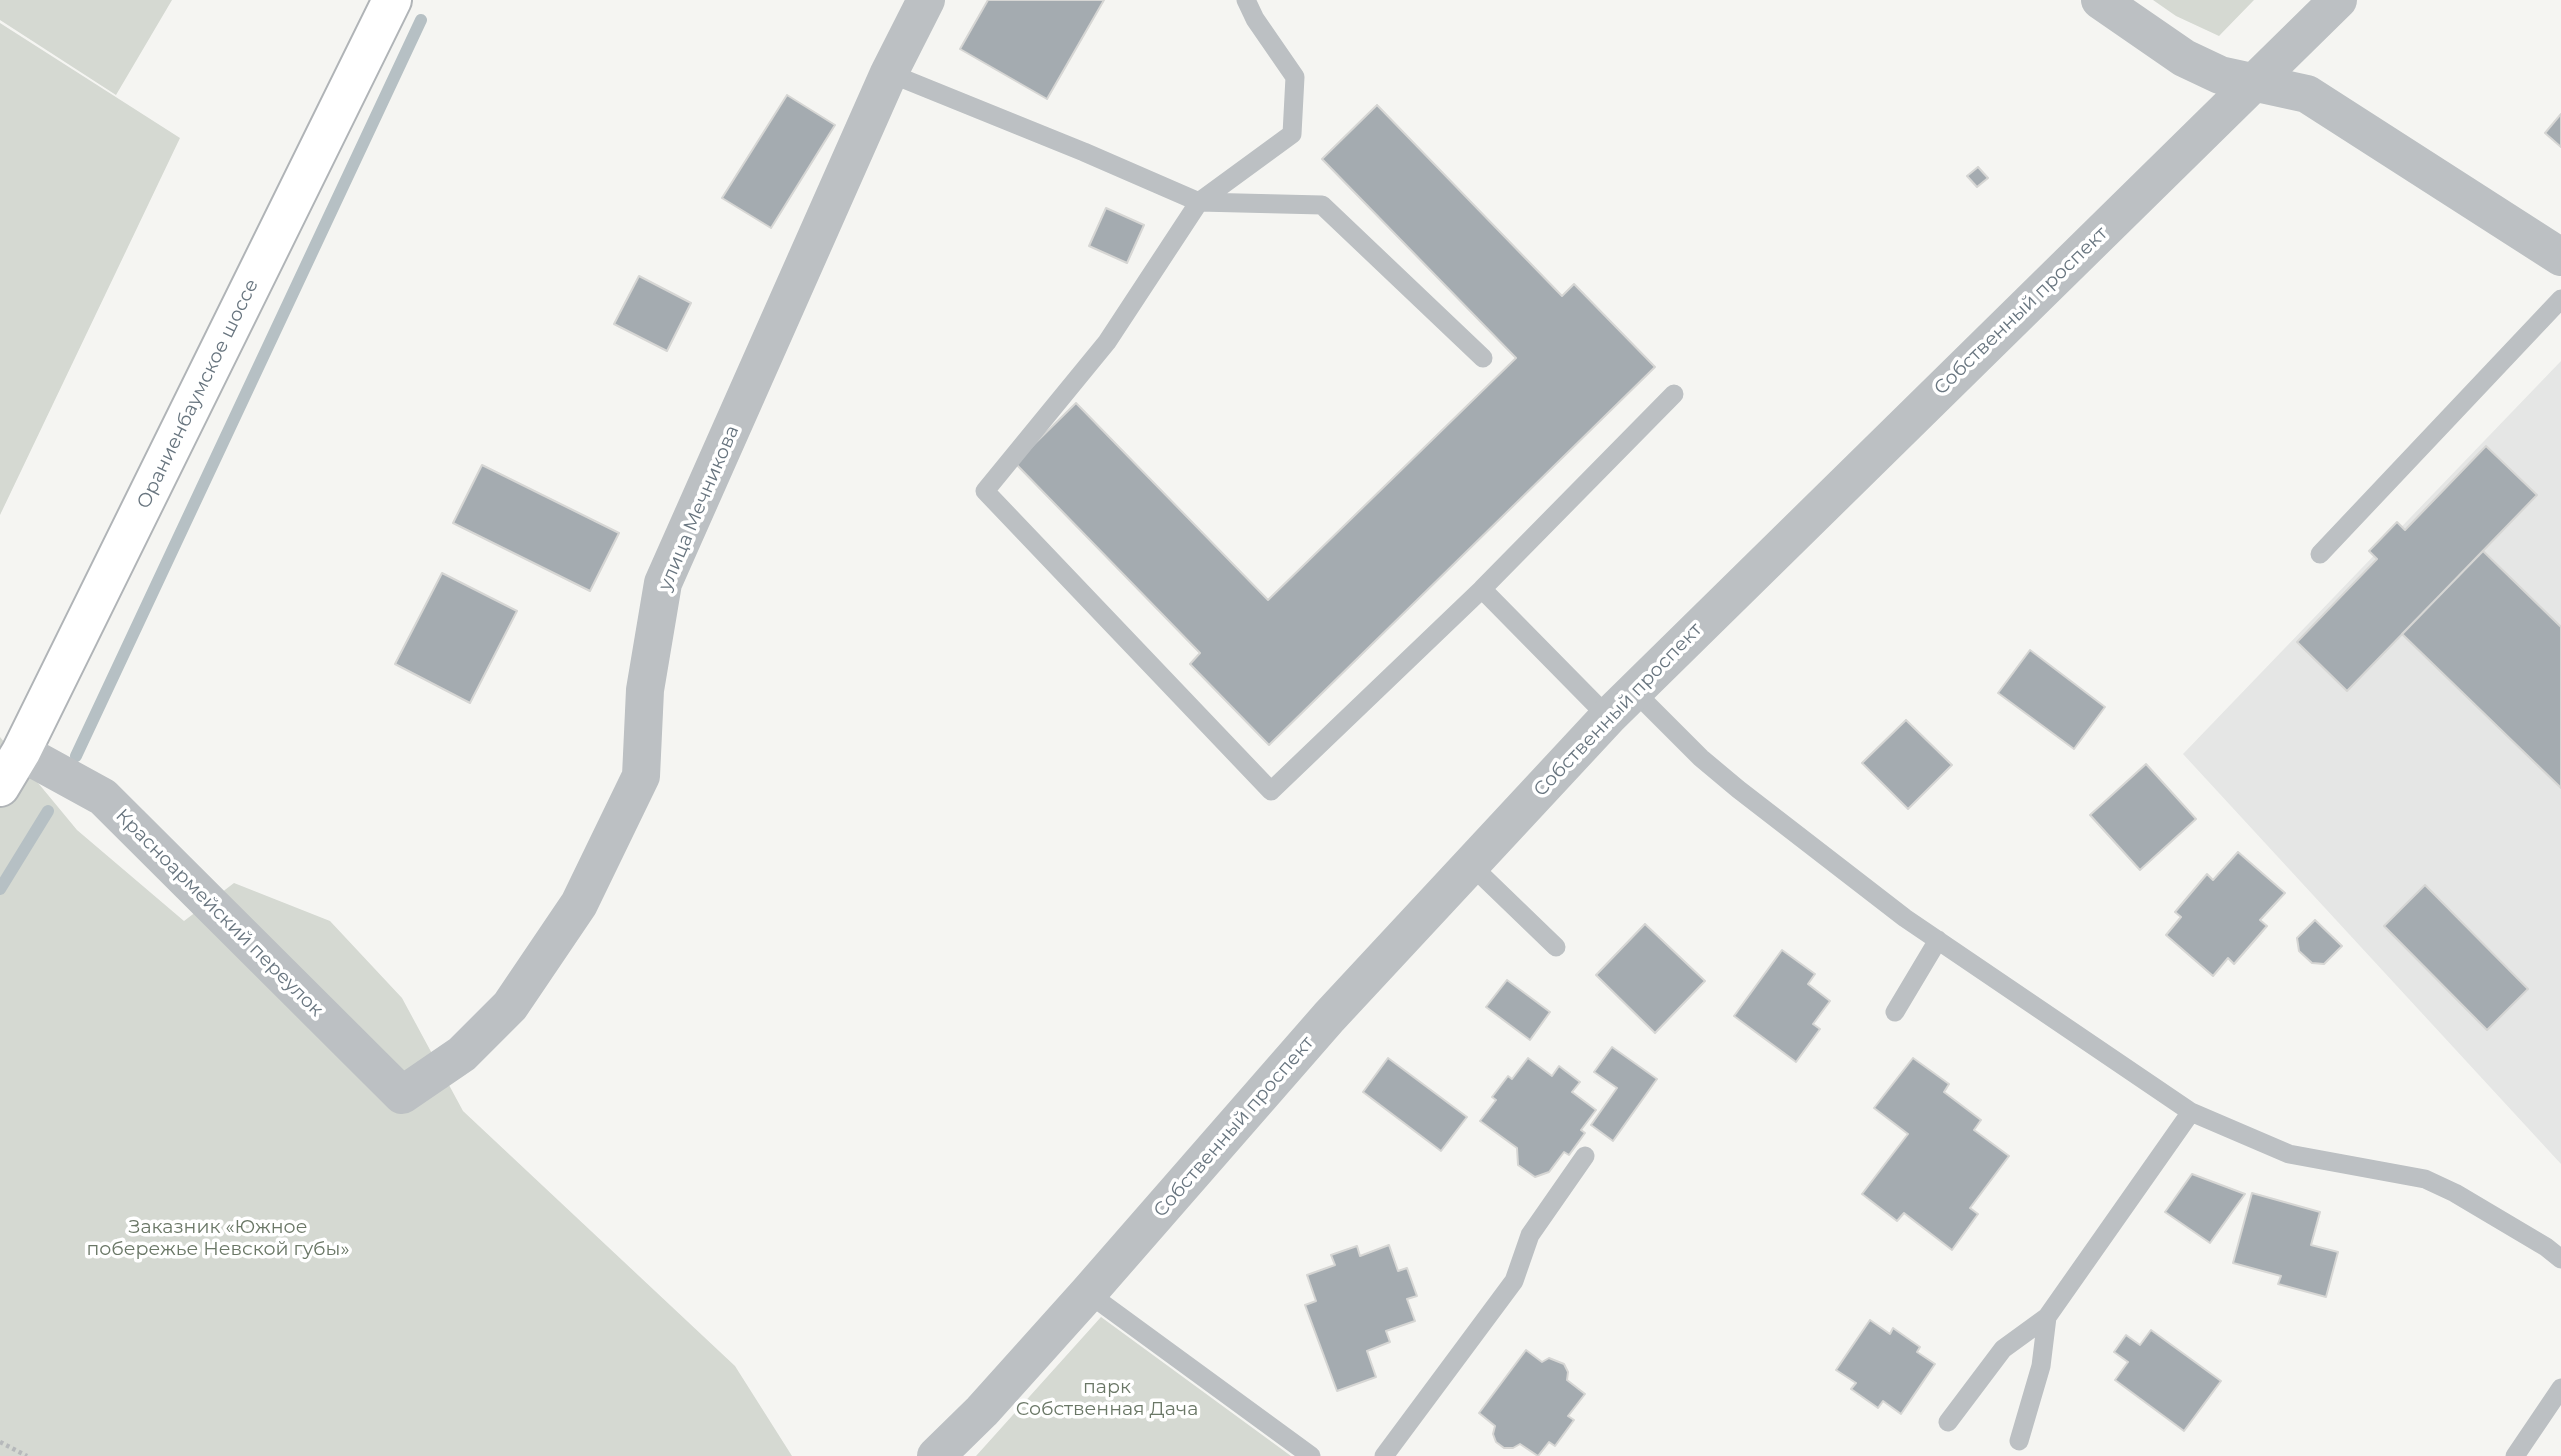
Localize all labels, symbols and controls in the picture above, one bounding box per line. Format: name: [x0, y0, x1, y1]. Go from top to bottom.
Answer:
street label: Собственный проспект: [1930, 222, 2112, 400]
street label: Ораниенбаумское шоссе: [132, 276, 264, 512]
street label: улица Мечникова: [654, 422, 744, 594]
street label: Собственный проспект: [1529, 619, 1707, 801]
street label: Красноармейский переулок: [111, 805, 327, 1021]
street label: Собственный проспект: [1149, 1032, 1319, 1222]
park label: Заказник «Южное побережье Невской губы»: [86, 1216, 350, 1260]
park label: парк Собственная Дача: [1016, 1376, 1198, 1420]

